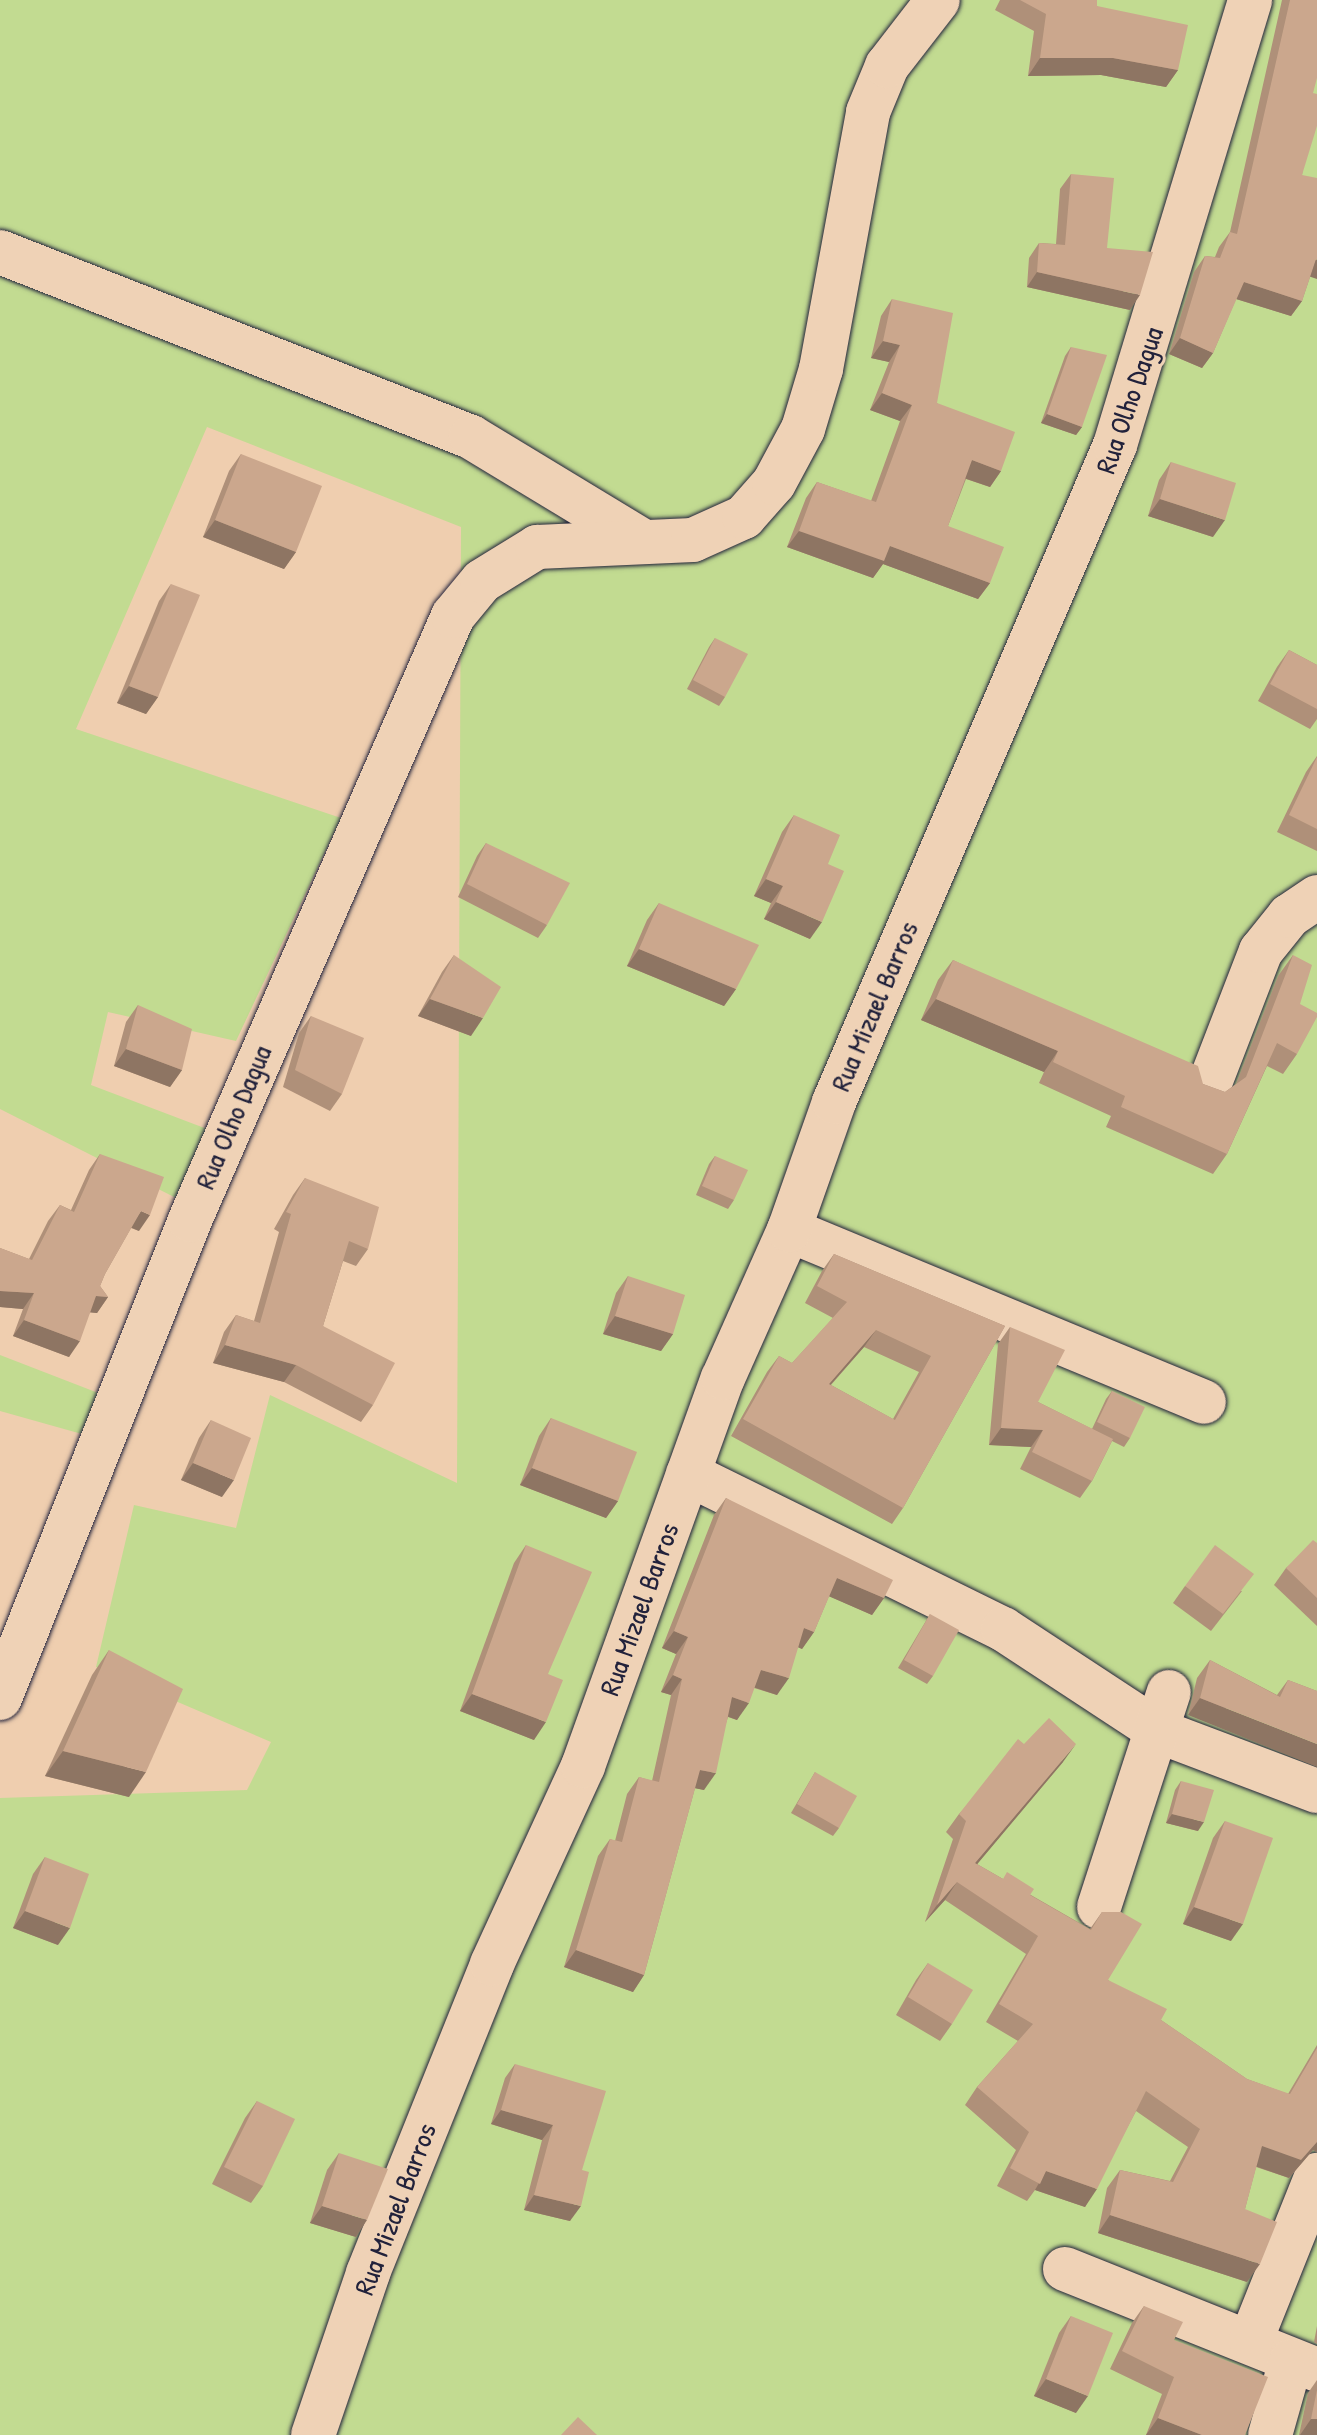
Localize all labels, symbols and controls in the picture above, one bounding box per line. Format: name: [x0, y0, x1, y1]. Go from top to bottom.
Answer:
street label: Rua Olho Dagua: [1088, 322, 1170, 478]
street label: Rua Mizael Barros: [823, 916, 925, 1096]
street label: Rua Olho Dagua: [188, 1040, 278, 1194]
street label: Rua Mizael Barros: [592, 1518, 686, 1700]
street label: Rua Mizael Barros: [347, 2118, 443, 2300]

